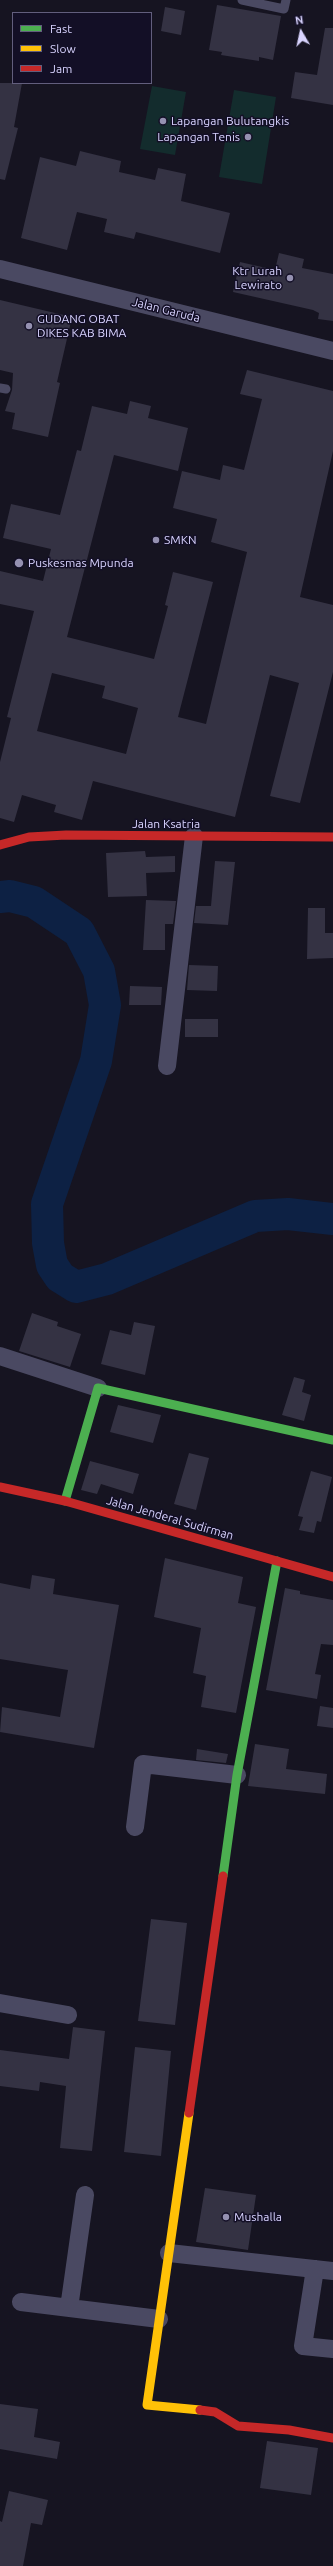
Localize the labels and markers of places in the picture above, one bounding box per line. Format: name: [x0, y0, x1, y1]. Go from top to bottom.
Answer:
place label: Lapangan Bulutangkis: [171, 114, 289, 128]
marker: Lapangan Bulutangkis: [158, 116, 168, 126]
place label: Lapangan Tenis: [157, 130, 240, 144]
marker: Lapangan Tenis: [243, 132, 253, 142]
place label: Ktr Lurah Lewirato: [232, 264, 282, 292]
marker: Ktr Lurah Lewirato: [285, 273, 295, 283]
place label: GUDANG OBAT DIKES KAB BIMA: [37, 312, 126, 340]
marker: GUDANG OBAT DIKES KAB BIMA: [24, 321, 34, 331]
place label: SMKN: [164, 533, 197, 547]
marker: SMKN: [151, 535, 161, 545]
place label: Puskesmas Mpunda: [28, 556, 134, 570]
marker: Puskesmas Mpunda: [13, 557, 25, 569]
place label: Mushalla: [234, 2210, 282, 2224]
marker: Mushalla: [221, 2212, 231, 2222]

